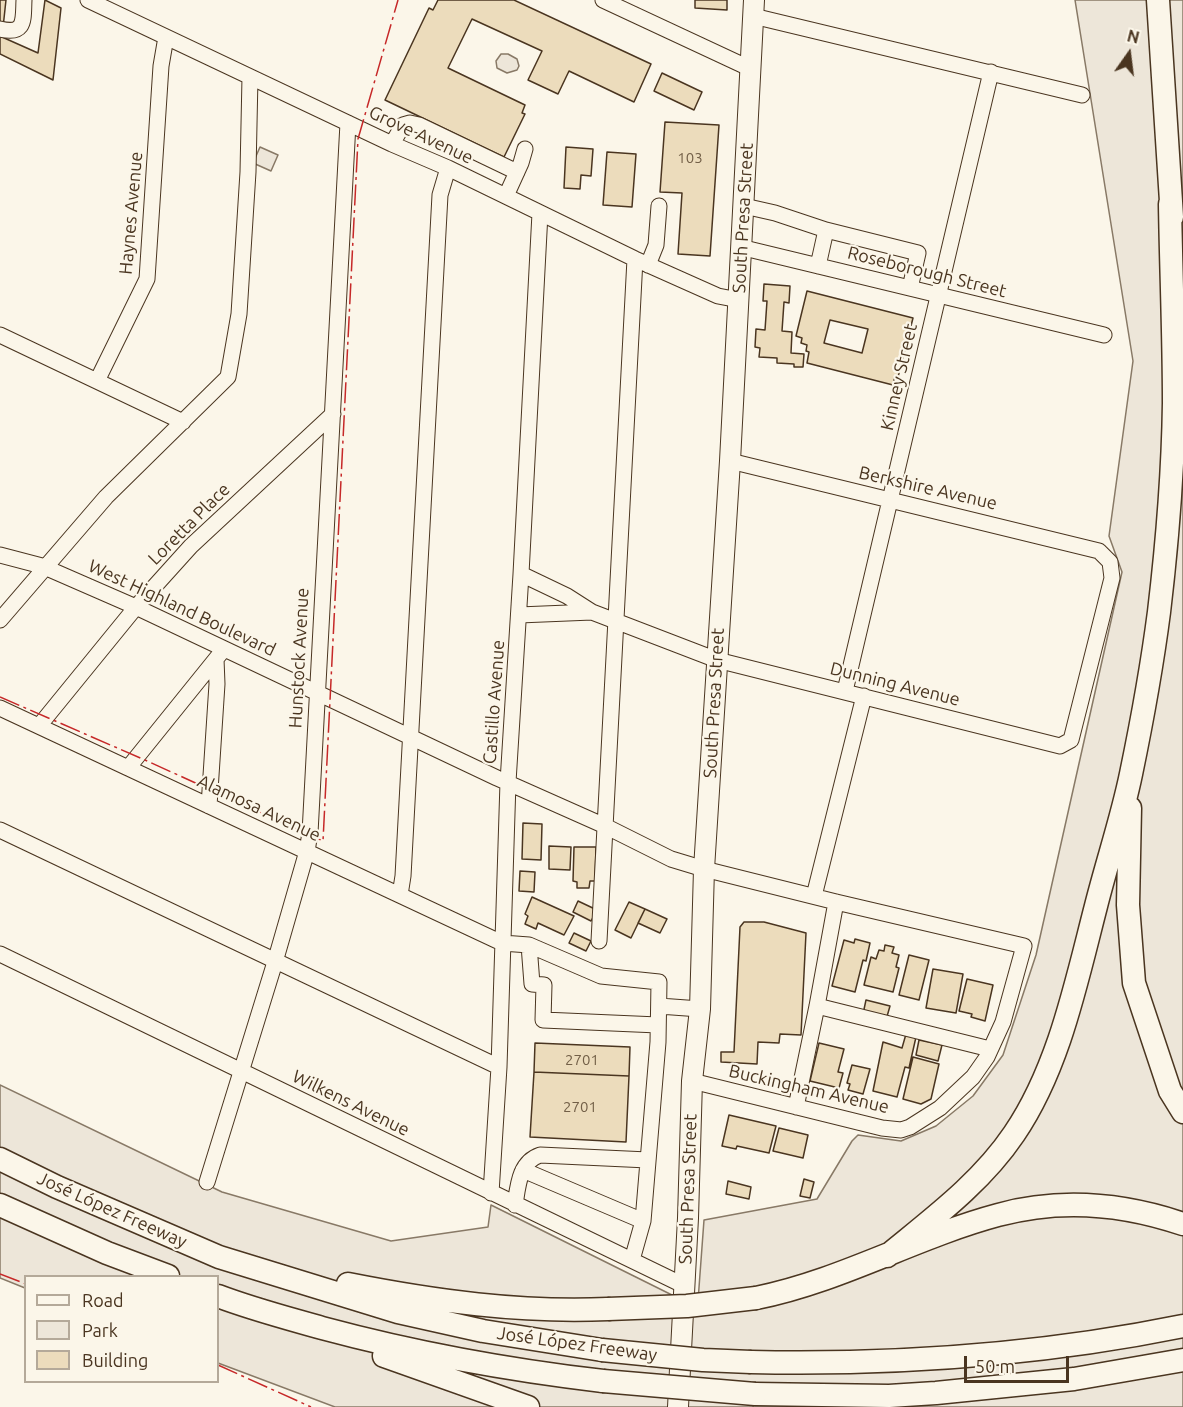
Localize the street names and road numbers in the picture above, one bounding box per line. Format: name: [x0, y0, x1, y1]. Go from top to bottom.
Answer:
street label: Grove Avenue: [365, 101, 477, 169]
street label: South Presa Street: [728, 142, 758, 294]
street label: Haynes Avenue: [115, 151, 147, 275]
street label: Roseborough Street: [845, 242, 1009, 302]
street label: Kinney Street: [876, 321, 922, 433]
street label: Berkshire Avenue: [857, 462, 999, 514]
street label: Loretta Place: [144, 479, 234, 569]
street label: West Highland Boulevard: [85, 555, 279, 661]
street label: Hunstock Avenue: [285, 587, 313, 729]
street label: South Presa Street: [699, 627, 729, 779]
street label: Castillo Avenue: [479, 639, 509, 765]
street label: Dunning Avenue: [828, 657, 962, 711]
street label: Alamosa Avenue: [194, 770, 324, 846]
street label: Buckingham Avenue: [727, 1060, 891, 1118]
street label: Wilkens Avenue: [289, 1065, 413, 1141]
street label: South Presa Street: [675, 1113, 701, 1265]
street label: José López Freeway: [34, 1167, 190, 1253]
street label: José López Freeway: [496, 1322, 658, 1366]

